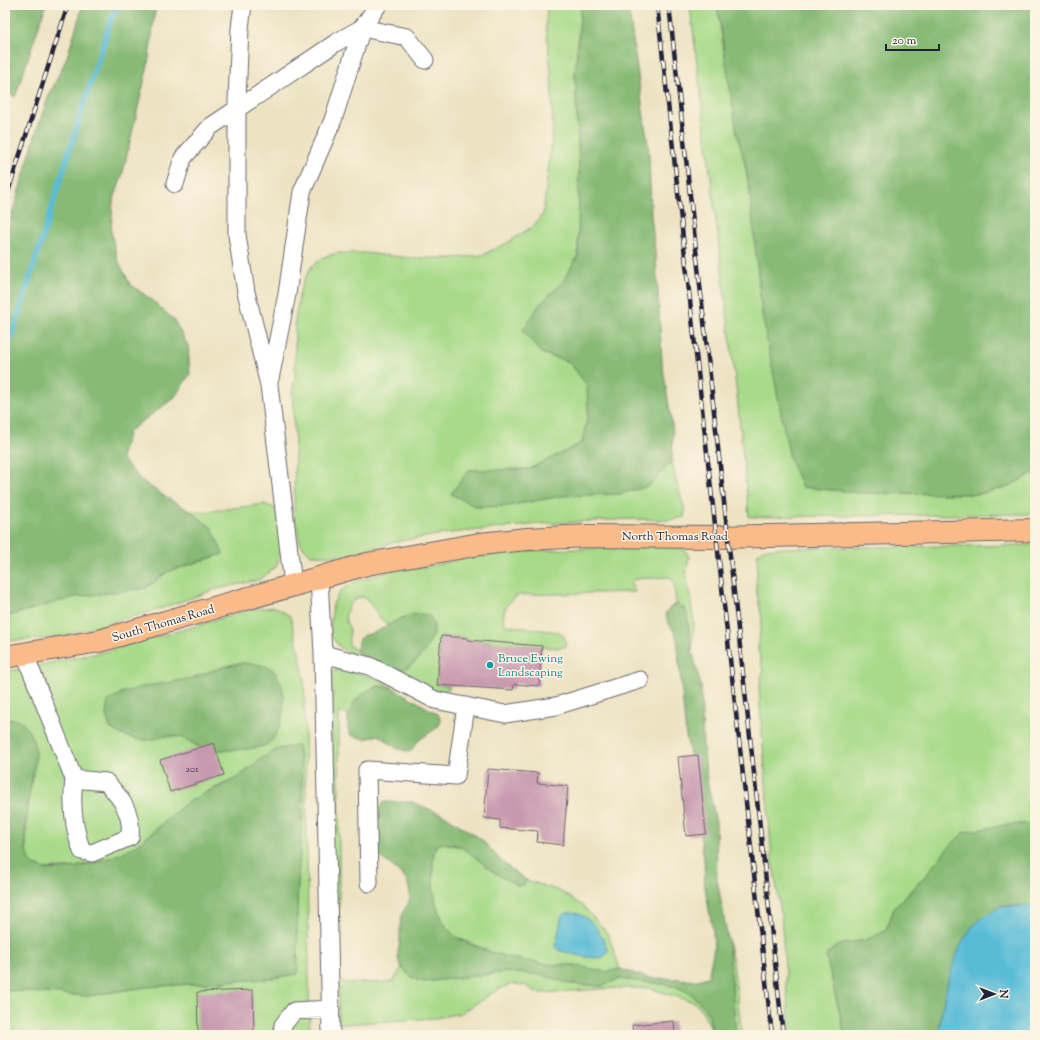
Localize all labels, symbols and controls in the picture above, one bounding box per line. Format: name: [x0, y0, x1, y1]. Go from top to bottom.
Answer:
scale bar: [886, 26, 939, 52]
text: 20 m: [892, 32, 917, 50]
street label: North Thomas Road: [622, 528, 728, 546]
street label: South Thomas Road: [110, 601, 217, 647]
place label: Bruce Ewing Landscaping: [498, 650, 563, 682]
marker: Bruce Ewing Landscaping: [485, 660, 495, 670]
house number: 201: [185, 762, 199, 777]
north arrow: [974, 974, 1014, 1014]
text: N: [995, 989, 1011, 999]

